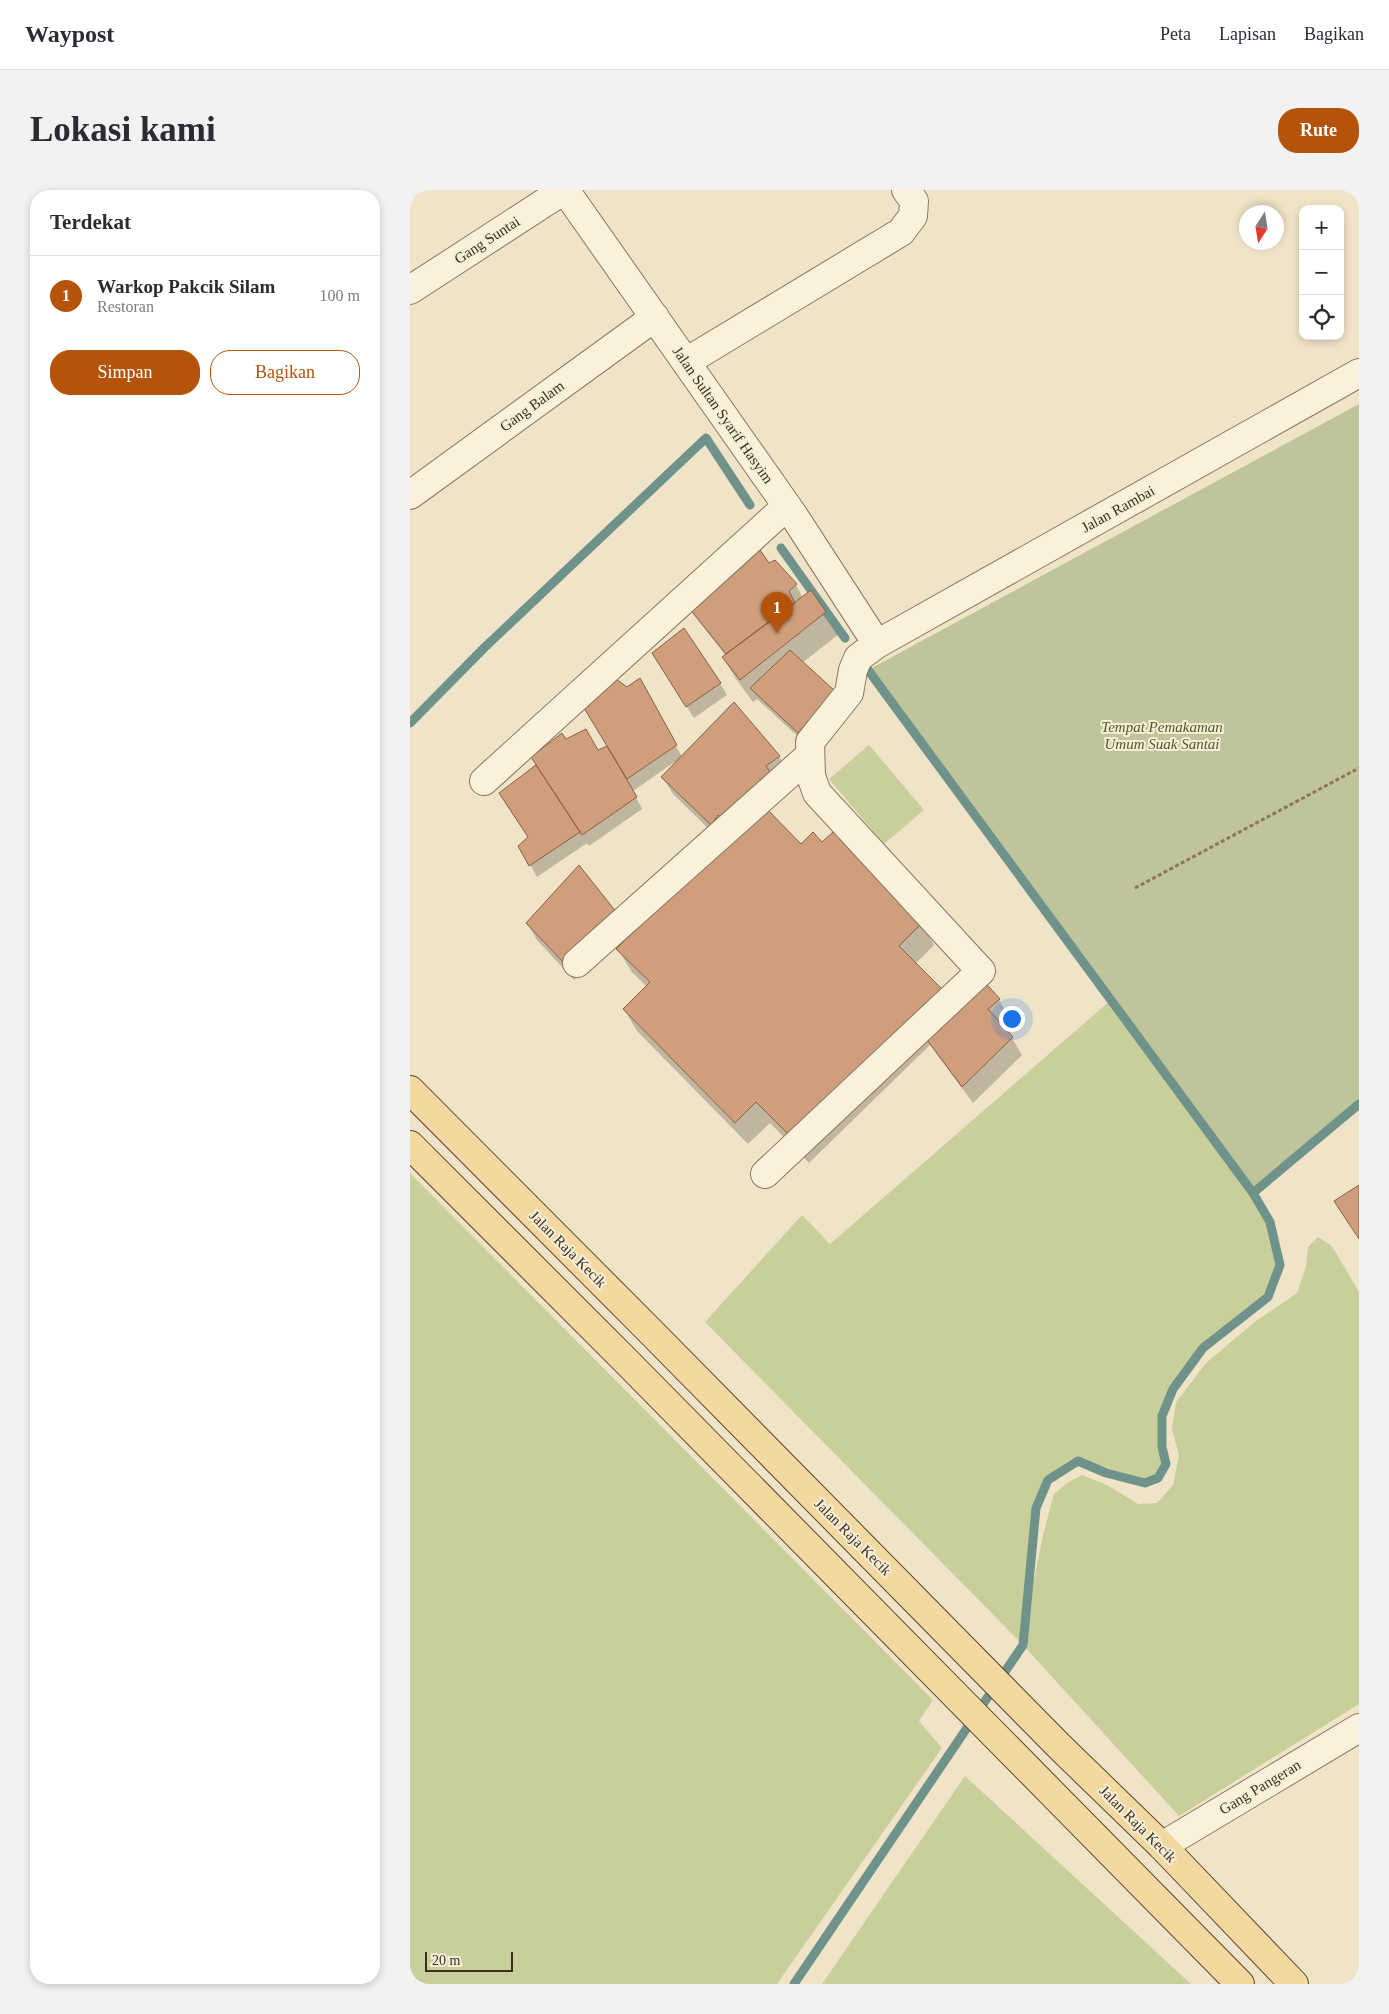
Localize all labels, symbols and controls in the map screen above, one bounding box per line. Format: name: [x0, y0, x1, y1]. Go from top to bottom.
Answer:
text: Waypost: [25, 21, 114, 47]
text: Peta: [1160, 24, 1191, 44]
text: Lapisan: [1219, 24, 1276, 44]
text: Bagikan: [1304, 24, 1364, 44]
button: Rute: [1278, 108, 1359, 153]
text: Lokasi kami: [30, 110, 216, 149]
north arrow: [1239, 205, 1284, 250]
map controls: [1299, 205, 1344, 340]
button: +: [1299, 205, 1344, 250]
text: Terdekat: [50, 210, 131, 234]
street label: Gang Suntai: [451, 213, 523, 267]
button: −: [1299, 250, 1344, 295]
text: Warkop Pakcik Silam: [97, 276, 275, 297]
text: 1: [62, 287, 70, 304]
text: 100 m: [320, 287, 360, 304]
button: locate: [1299, 295, 1344, 340]
text: Restoran: [97, 298, 154, 315]
street label: Jalan Sultan Syarif Hasyim: [669, 343, 777, 487]
button: Simpan: [50, 350, 200, 395]
button: Bagikan: [210, 350, 360, 395]
street label: Gang Balam: [497, 377, 567, 435]
street label: Jalan Rambai: [1079, 482, 1157, 536]
pin: 1: [761, 592, 793, 633]
park label: Tempat Pemakaman Umum Suak Santai: [1101, 719, 1223, 752]
your location: [999, 1006, 1025, 1032]
street label: Jalan Raja Kecik: [526, 1207, 610, 1291]
street label: Jalan Raja Kecik: [811, 1495, 895, 1579]
street label: Gang Pangeran: [1216, 1756, 1304, 1818]
street label: Jalan Raja Kecik: [1096, 1782, 1180, 1866]
scale bar: [425, 1949, 512, 1972]
text: 20 m: [432, 1953, 460, 1968]

